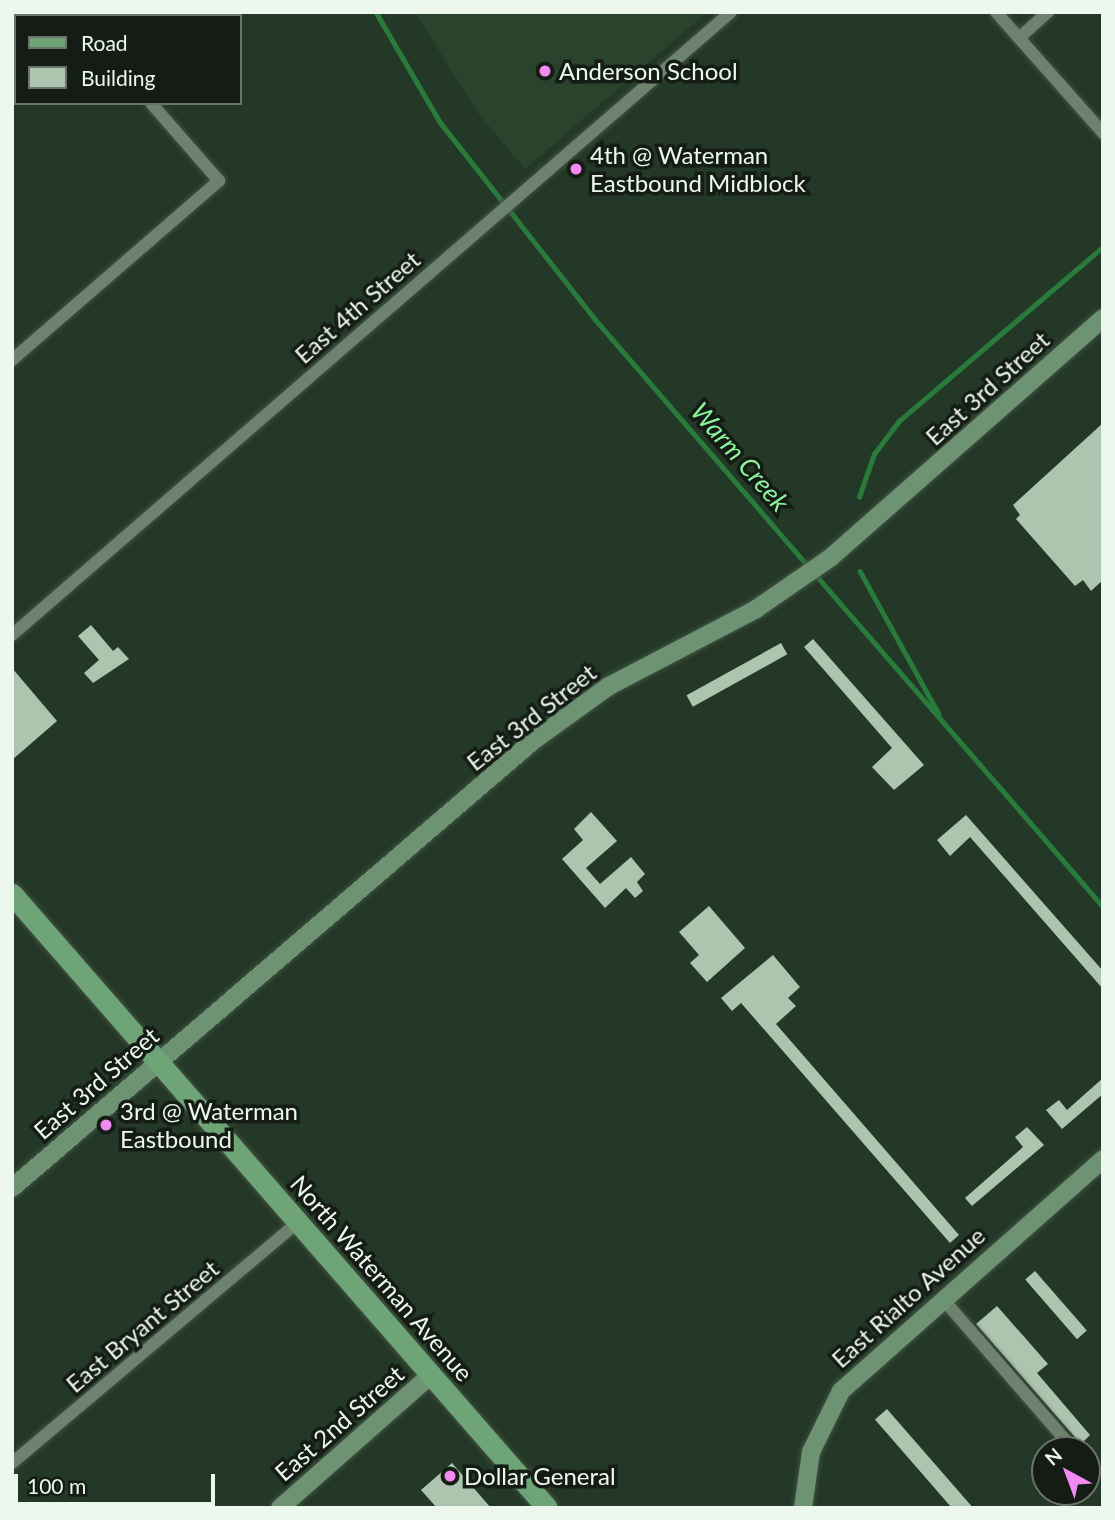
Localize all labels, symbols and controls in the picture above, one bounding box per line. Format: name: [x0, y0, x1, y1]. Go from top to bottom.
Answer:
legend: [14, 14, 242, 105]
text: Road: [81, 30, 128, 55]
place label: Anderson School: [559, 57, 738, 85]
marker: Anderson School: [537, 63, 553, 79]
text: Building: [81, 65, 156, 90]
place label: 4th @ Waterman Eastbound Midblock: [590, 141, 806, 197]
marker: 4th @ Waterman Eastbound Midblock: [568, 161, 584, 177]
street label: East 4th Street: [289, 245, 425, 369]
street label: East 3rd Street: [919, 325, 1055, 451]
water label: Warm Creek: [684, 396, 796, 518]
street label: East 3rd Street: [461, 658, 601, 776]
street label: East 3rd Street: [28, 1021, 164, 1145]
place label: 3rd @ Waterman Eastbound: [120, 1097, 298, 1153]
marker: 3rd @ Waterman Eastbound: [98, 1117, 114, 1133]
street label: North Waterman Avenue: [284, 1169, 480, 1387]
street label: East Rialto Avenue: [825, 1220, 991, 1374]
street label: East Bryant Street: [60, 1254, 224, 1398]
street label: East 2nd Street: [269, 1359, 409, 1487]
north arrow: [1031, 1436, 1101, 1506]
text: N: [1040, 1443, 1066, 1470]
scale bar: [18, 1460, 219, 1504]
place label: Dollar General: [464, 1462, 616, 1490]
marker: Dollar General: [442, 1468, 458, 1484]
text: 100 m: [27, 1473, 86, 1498]

